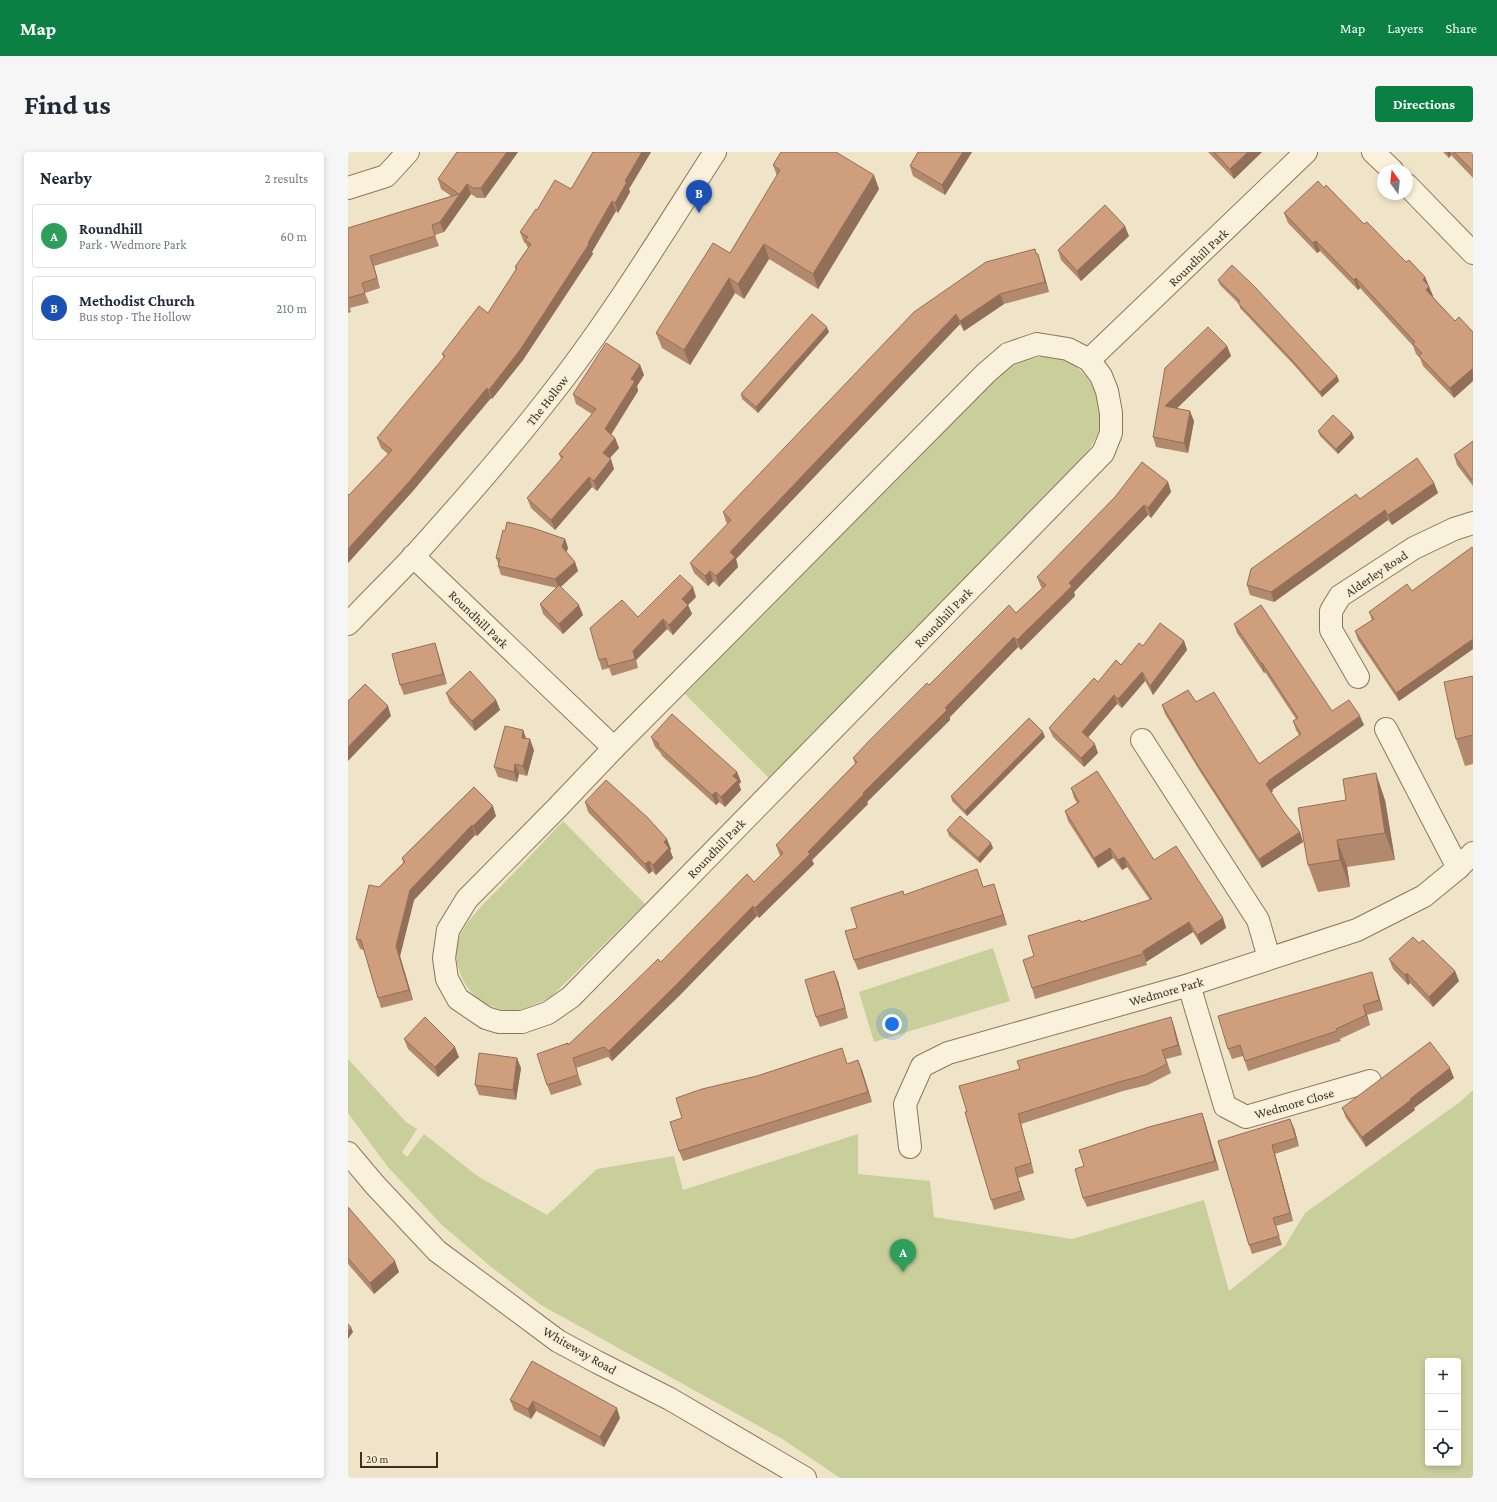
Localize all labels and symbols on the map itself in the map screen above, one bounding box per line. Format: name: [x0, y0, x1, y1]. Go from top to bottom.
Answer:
north arrow: [1377, 164, 1413, 200]
pin: B: [686, 180, 712, 213]
street label: Roundhill Park: [1165, 225, 1232, 289]
street label: The Hollow: [523, 372, 572, 429]
street label: Alderley Road: [1342, 547, 1410, 600]
street label: Roundhill Park: [911, 584, 976, 650]
street label: Roundhill Park: [446, 587, 512, 652]
street label: Roundhill Park: [684, 815, 749, 881]
street label: Wedmore Park: [1127, 974, 1206, 1009]
your location: [882, 1014, 902, 1034]
street label: Wedmore Close: [1253, 1085, 1336, 1122]
pin: A: [890, 1239, 916, 1272]
street label: Whiteway Road: [540, 1323, 619, 1378]
scale bar: [360, 1450, 438, 1469]

